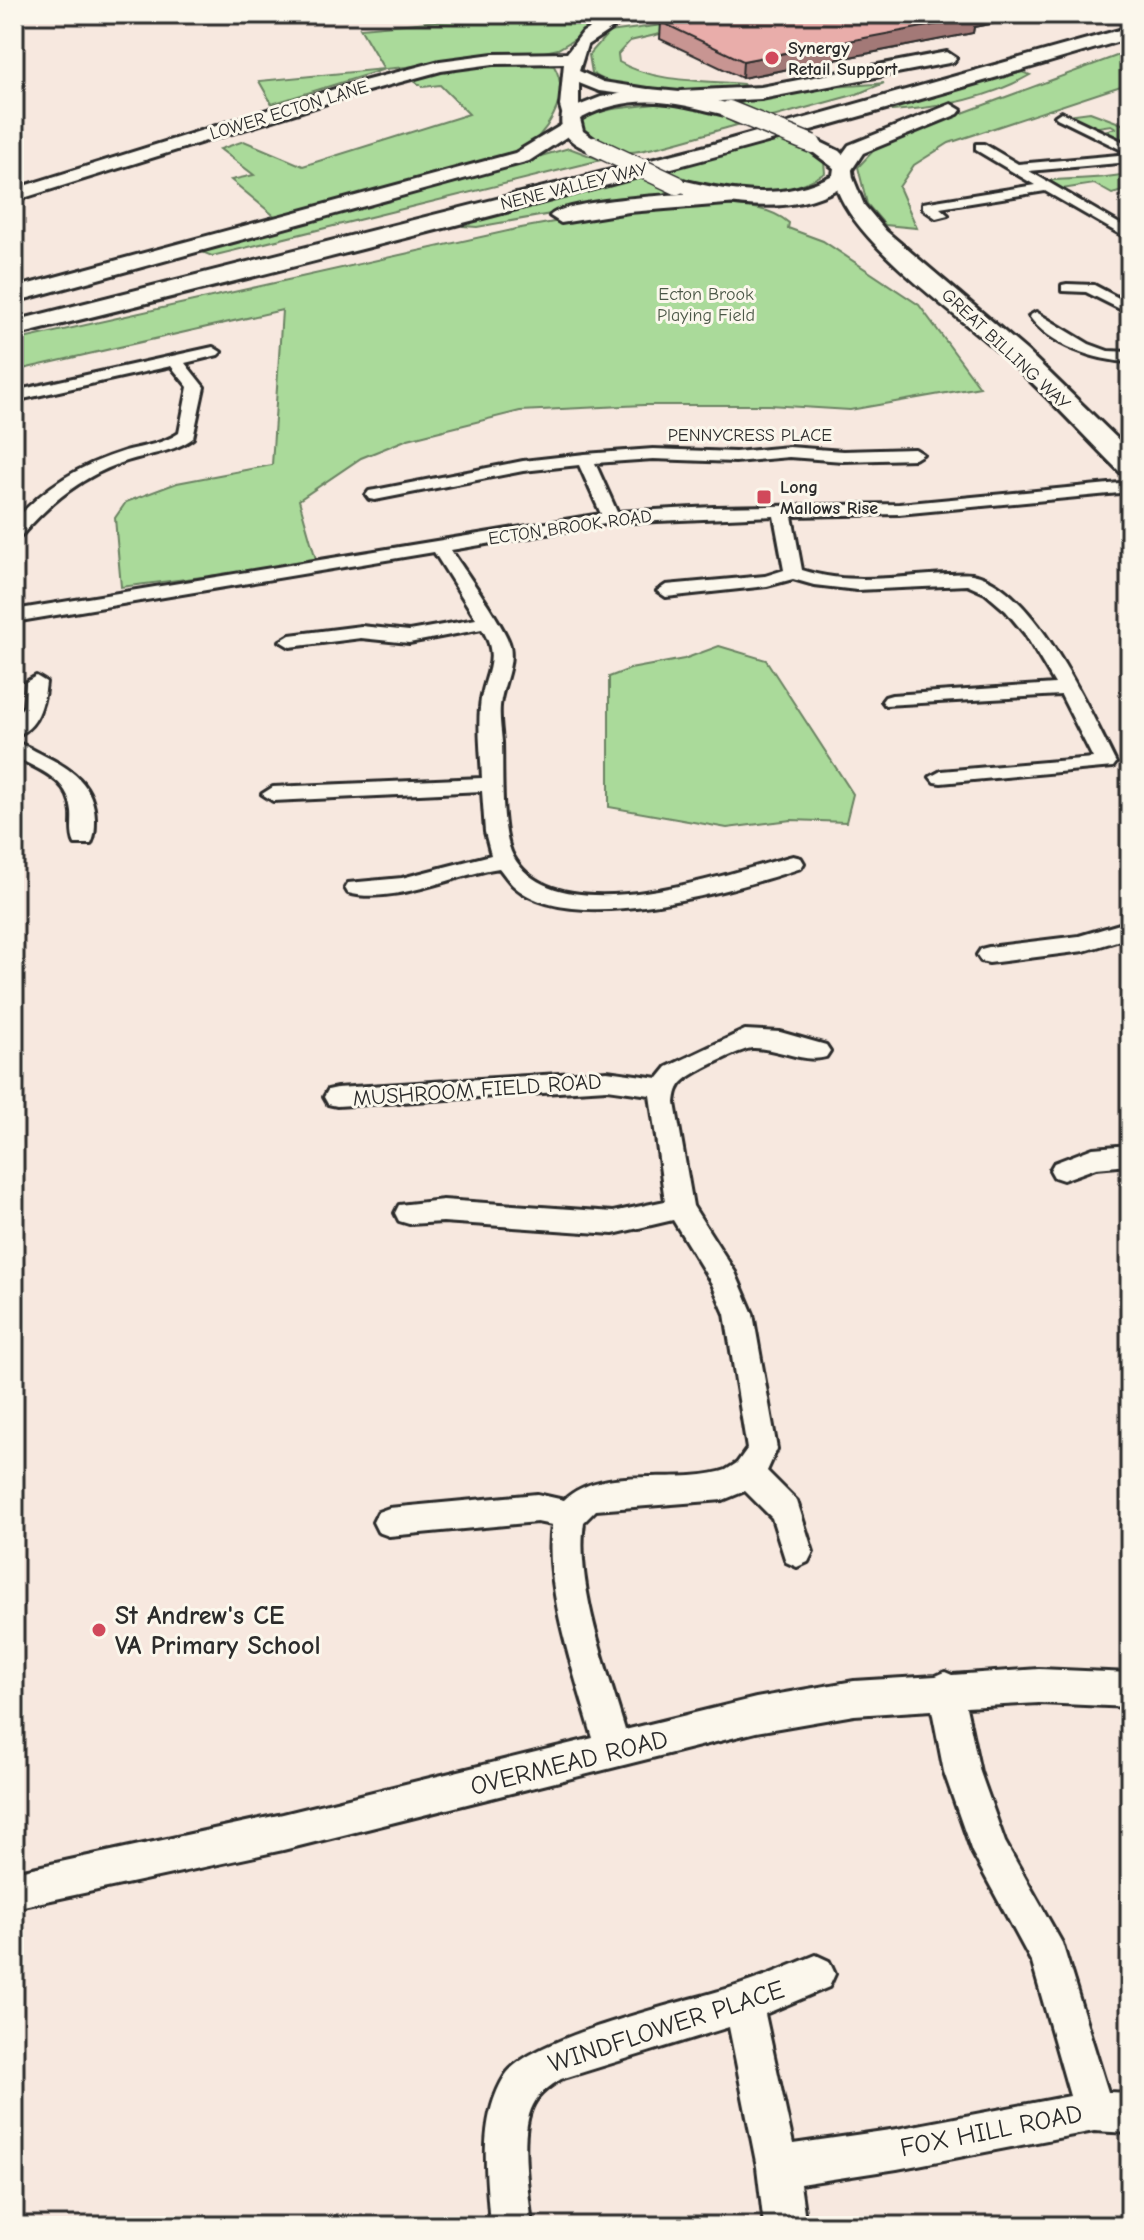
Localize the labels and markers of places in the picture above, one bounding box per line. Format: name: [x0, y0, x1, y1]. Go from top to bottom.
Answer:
place label: Synergy Retail Support: [788, 38, 898, 80]
marker: Synergy Retail Support: [763, 49, 781, 67]
place label: Long Mallows Rise: [780, 477, 878, 519]
marker: Long Mallows Rise: [755, 488, 773, 506]
place label: St Andrew's CE VA Primary School: [115, 1601, 321, 1661]
marker: St Andrew's CE VA Primary School: [90, 1621, 108, 1639]

